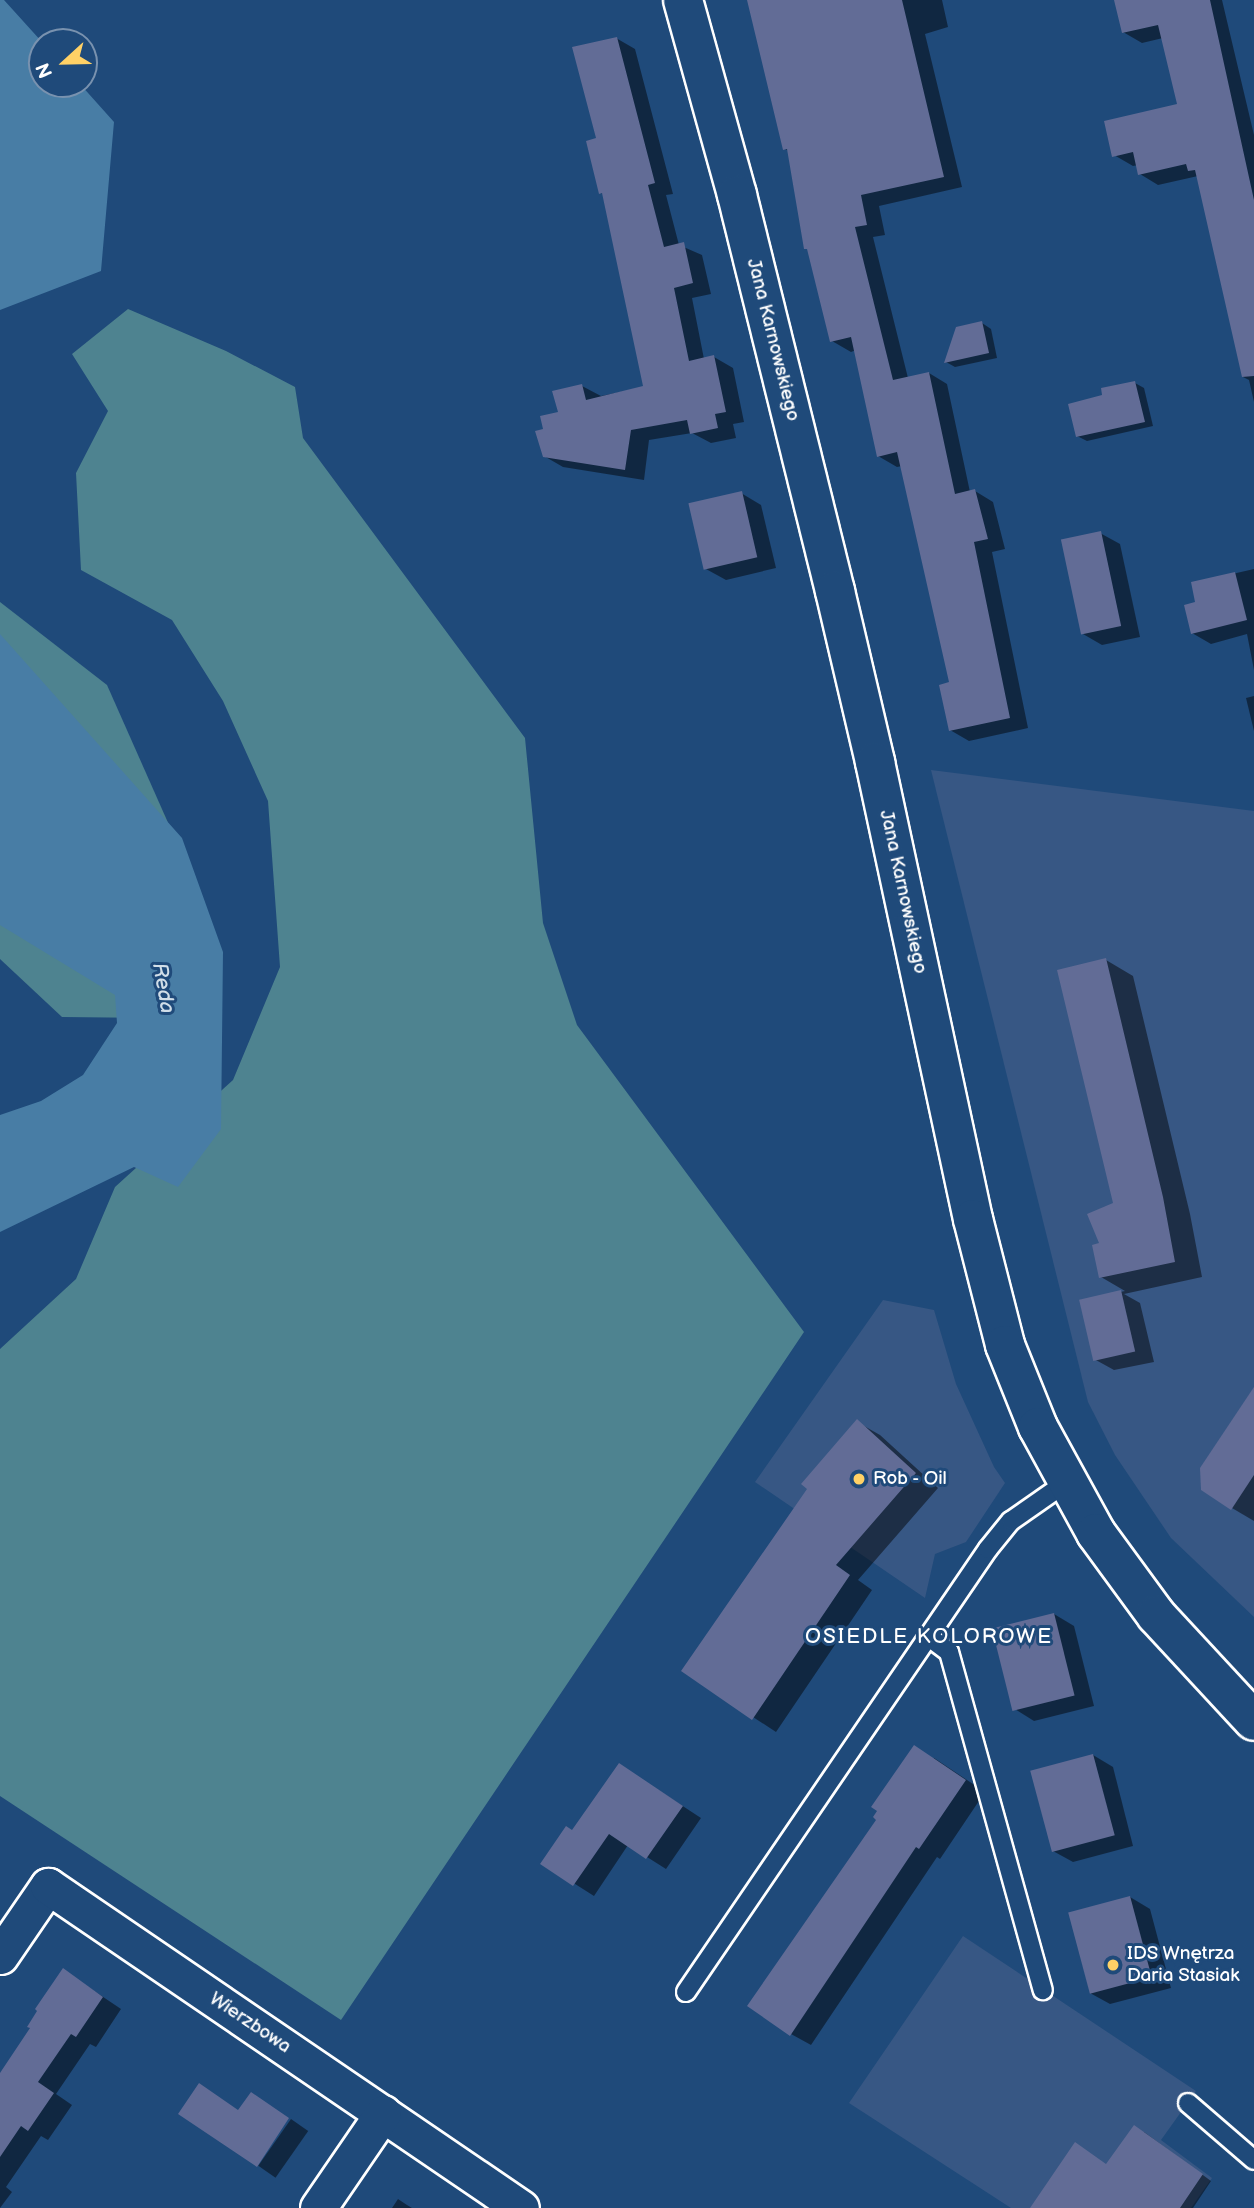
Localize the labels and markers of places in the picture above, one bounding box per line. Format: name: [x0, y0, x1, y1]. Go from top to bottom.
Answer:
place label: Rob - Oil: [873, 1468, 948, 1490]
marker: Rob - Oil: [851, 1471, 867, 1487]
place label: IDS Wnętrza Daria Stasiak: [1127, 1943, 1240, 1987]
marker: IDS Wnętrza Daria Stasiak: [1105, 1957, 1121, 1973]

